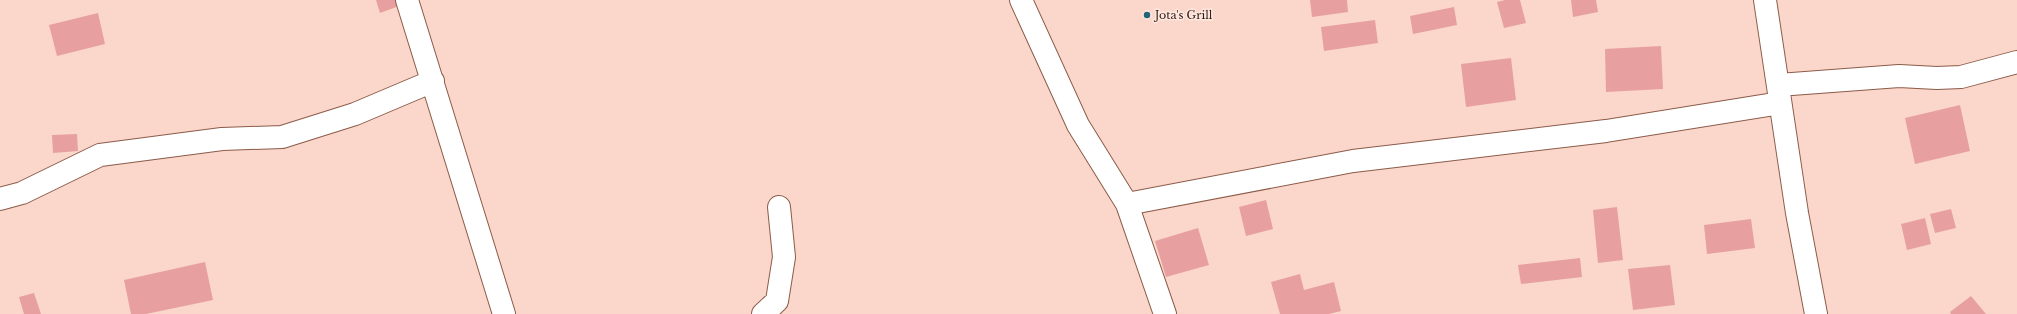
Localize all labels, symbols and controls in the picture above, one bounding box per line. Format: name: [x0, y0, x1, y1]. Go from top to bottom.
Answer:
place label: Jota's Grill: [1153, 8, 1213, 22]
marker: Jota's Grill: [1142, 10, 1152, 20]

